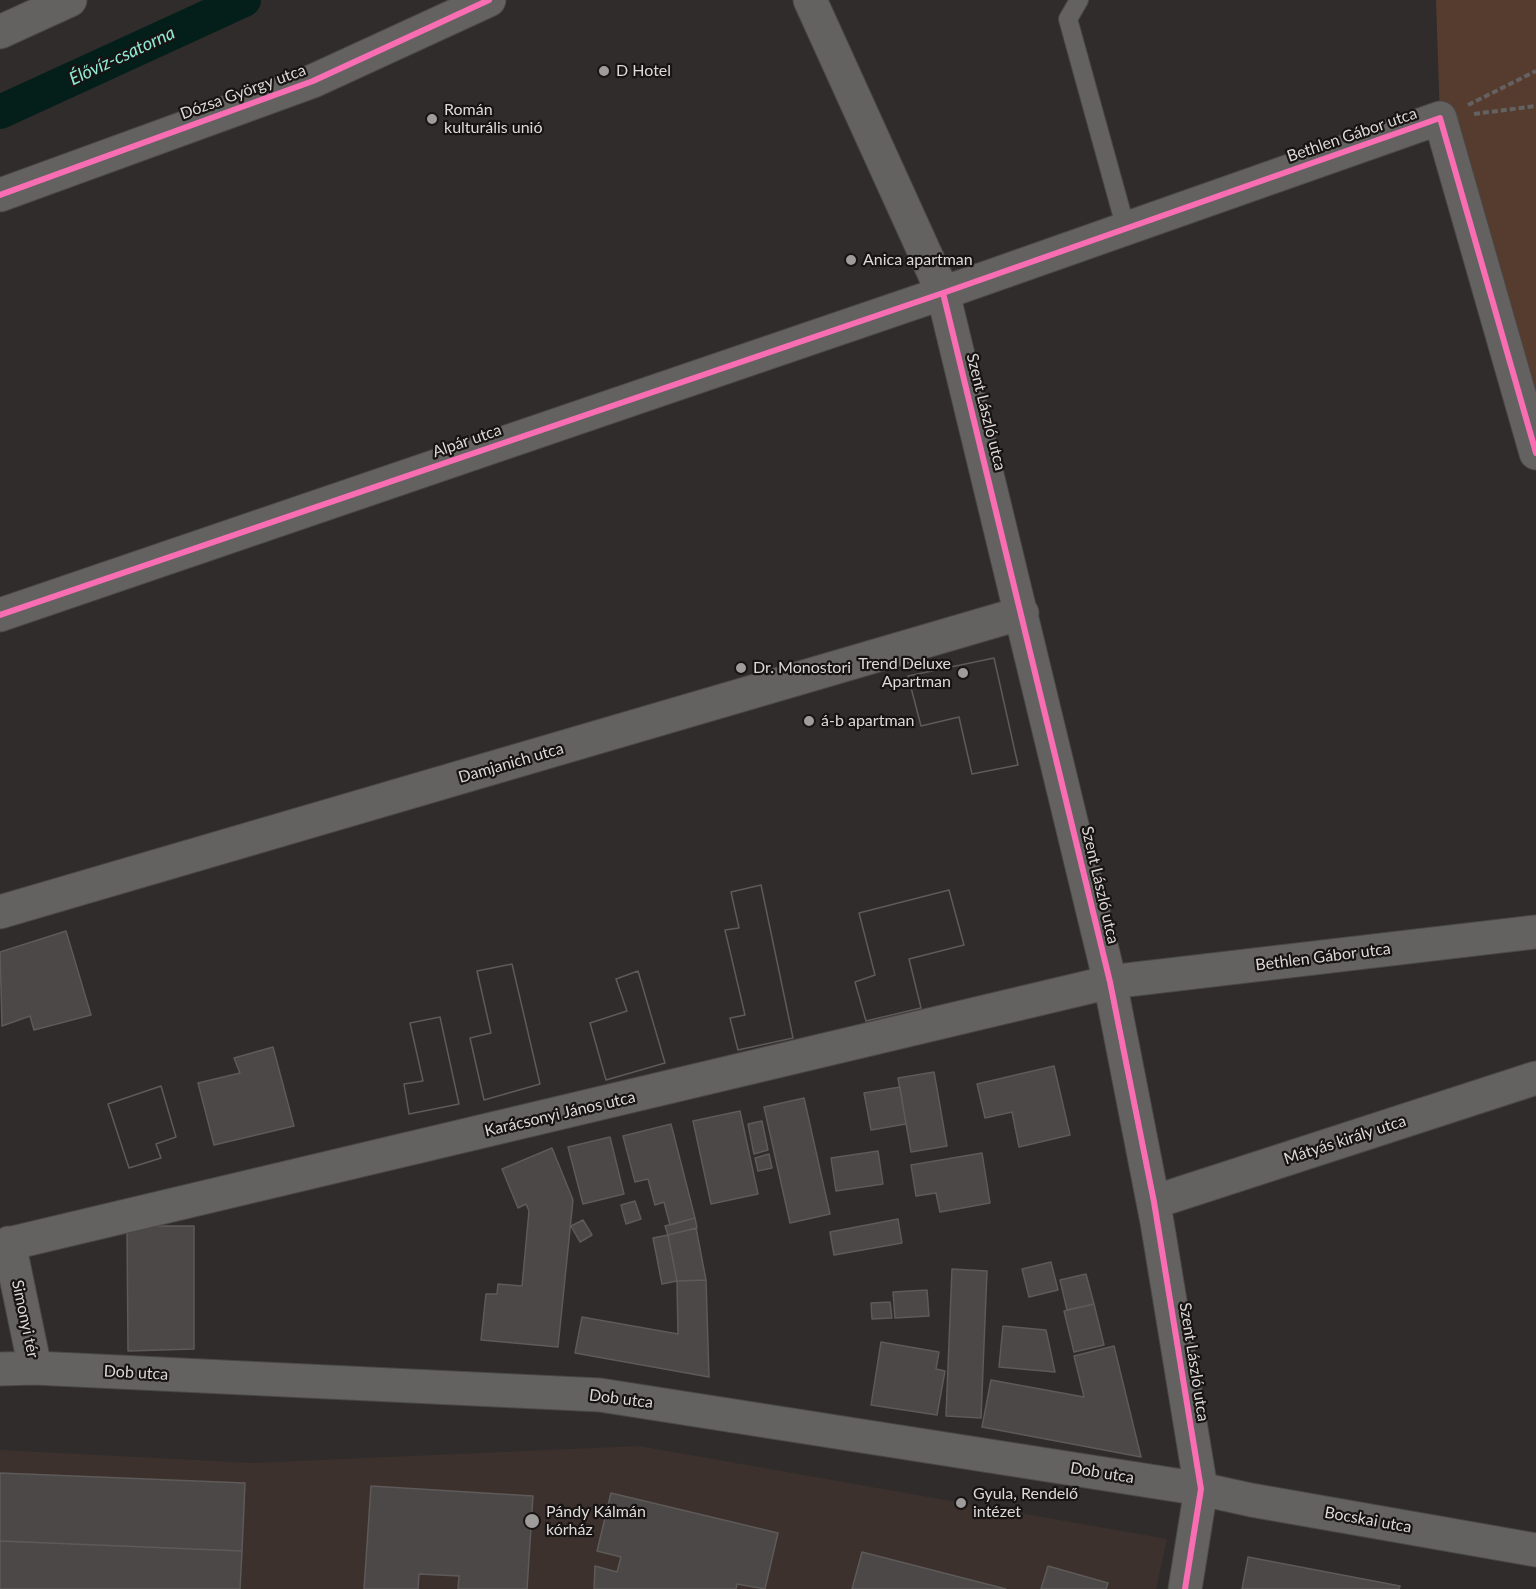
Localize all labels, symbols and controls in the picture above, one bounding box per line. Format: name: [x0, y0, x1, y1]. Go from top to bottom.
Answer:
water label: Élővíz-csatorna: [66, 22, 178, 90]
street label: Dózsa György utca: [178, 60, 308, 124]
place label: D Hotel: [616, 61, 671, 81]
marker: D Hotel: [597, 64, 611, 78]
place label: Román kulturális unió: [444, 100, 543, 138]
street label: Bethlen Gábor utca: [1284, 104, 1420, 166]
marker: Román kulturális unió: [425, 112, 439, 126]
place label: Anica apartman: [863, 250, 973, 270]
marker: Anica apartman: [844, 253, 858, 267]
street label: Szent László utca: [962, 351, 1010, 473]
street label: Alpár utca: [430, 420, 504, 462]
place label: Trend Deluxe Apartman: [858, 654, 951, 692]
place label: Dr. Monostori: [753, 658, 851, 678]
marker: Dr. Monostori: [734, 661, 748, 675]
marker: Trend Deluxe Apartman: [956, 666, 970, 680]
place label: á-b apartman: [821, 711, 914, 731]
marker: á-b apartman: [802, 714, 816, 728]
street label: Damjanich utca: [456, 739, 566, 787]
street label: Szent László utca: [1077, 824, 1123, 946]
street label: Bethlen Gábor utca: [1254, 939, 1392, 975]
street label: Karácsonyi János utca: [483, 1087, 637, 1141]
street label: Mátyás király utca: [1282, 1111, 1408, 1169]
street label: Simonyi tér: [7, 1278, 43, 1360]
street label: Szent László utca: [1175, 1301, 1213, 1423]
street label: Dob utca: [103, 1362, 169, 1384]
street label: Dob utca: [588, 1386, 654, 1412]
street label: Dob utca: [1069, 1458, 1135, 1488]
place label: Gyula, Rendelő intézet: [973, 1484, 1078, 1522]
marker: Gyula, Rendelő intézet: [954, 1496, 968, 1510]
place label: Pándy Kálmán kórház: [546, 1502, 646, 1540]
street label: Bocskai utca: [1323, 1503, 1413, 1537]
marker: Pándy Kálmán kórház: [523, 1512, 541, 1530]

